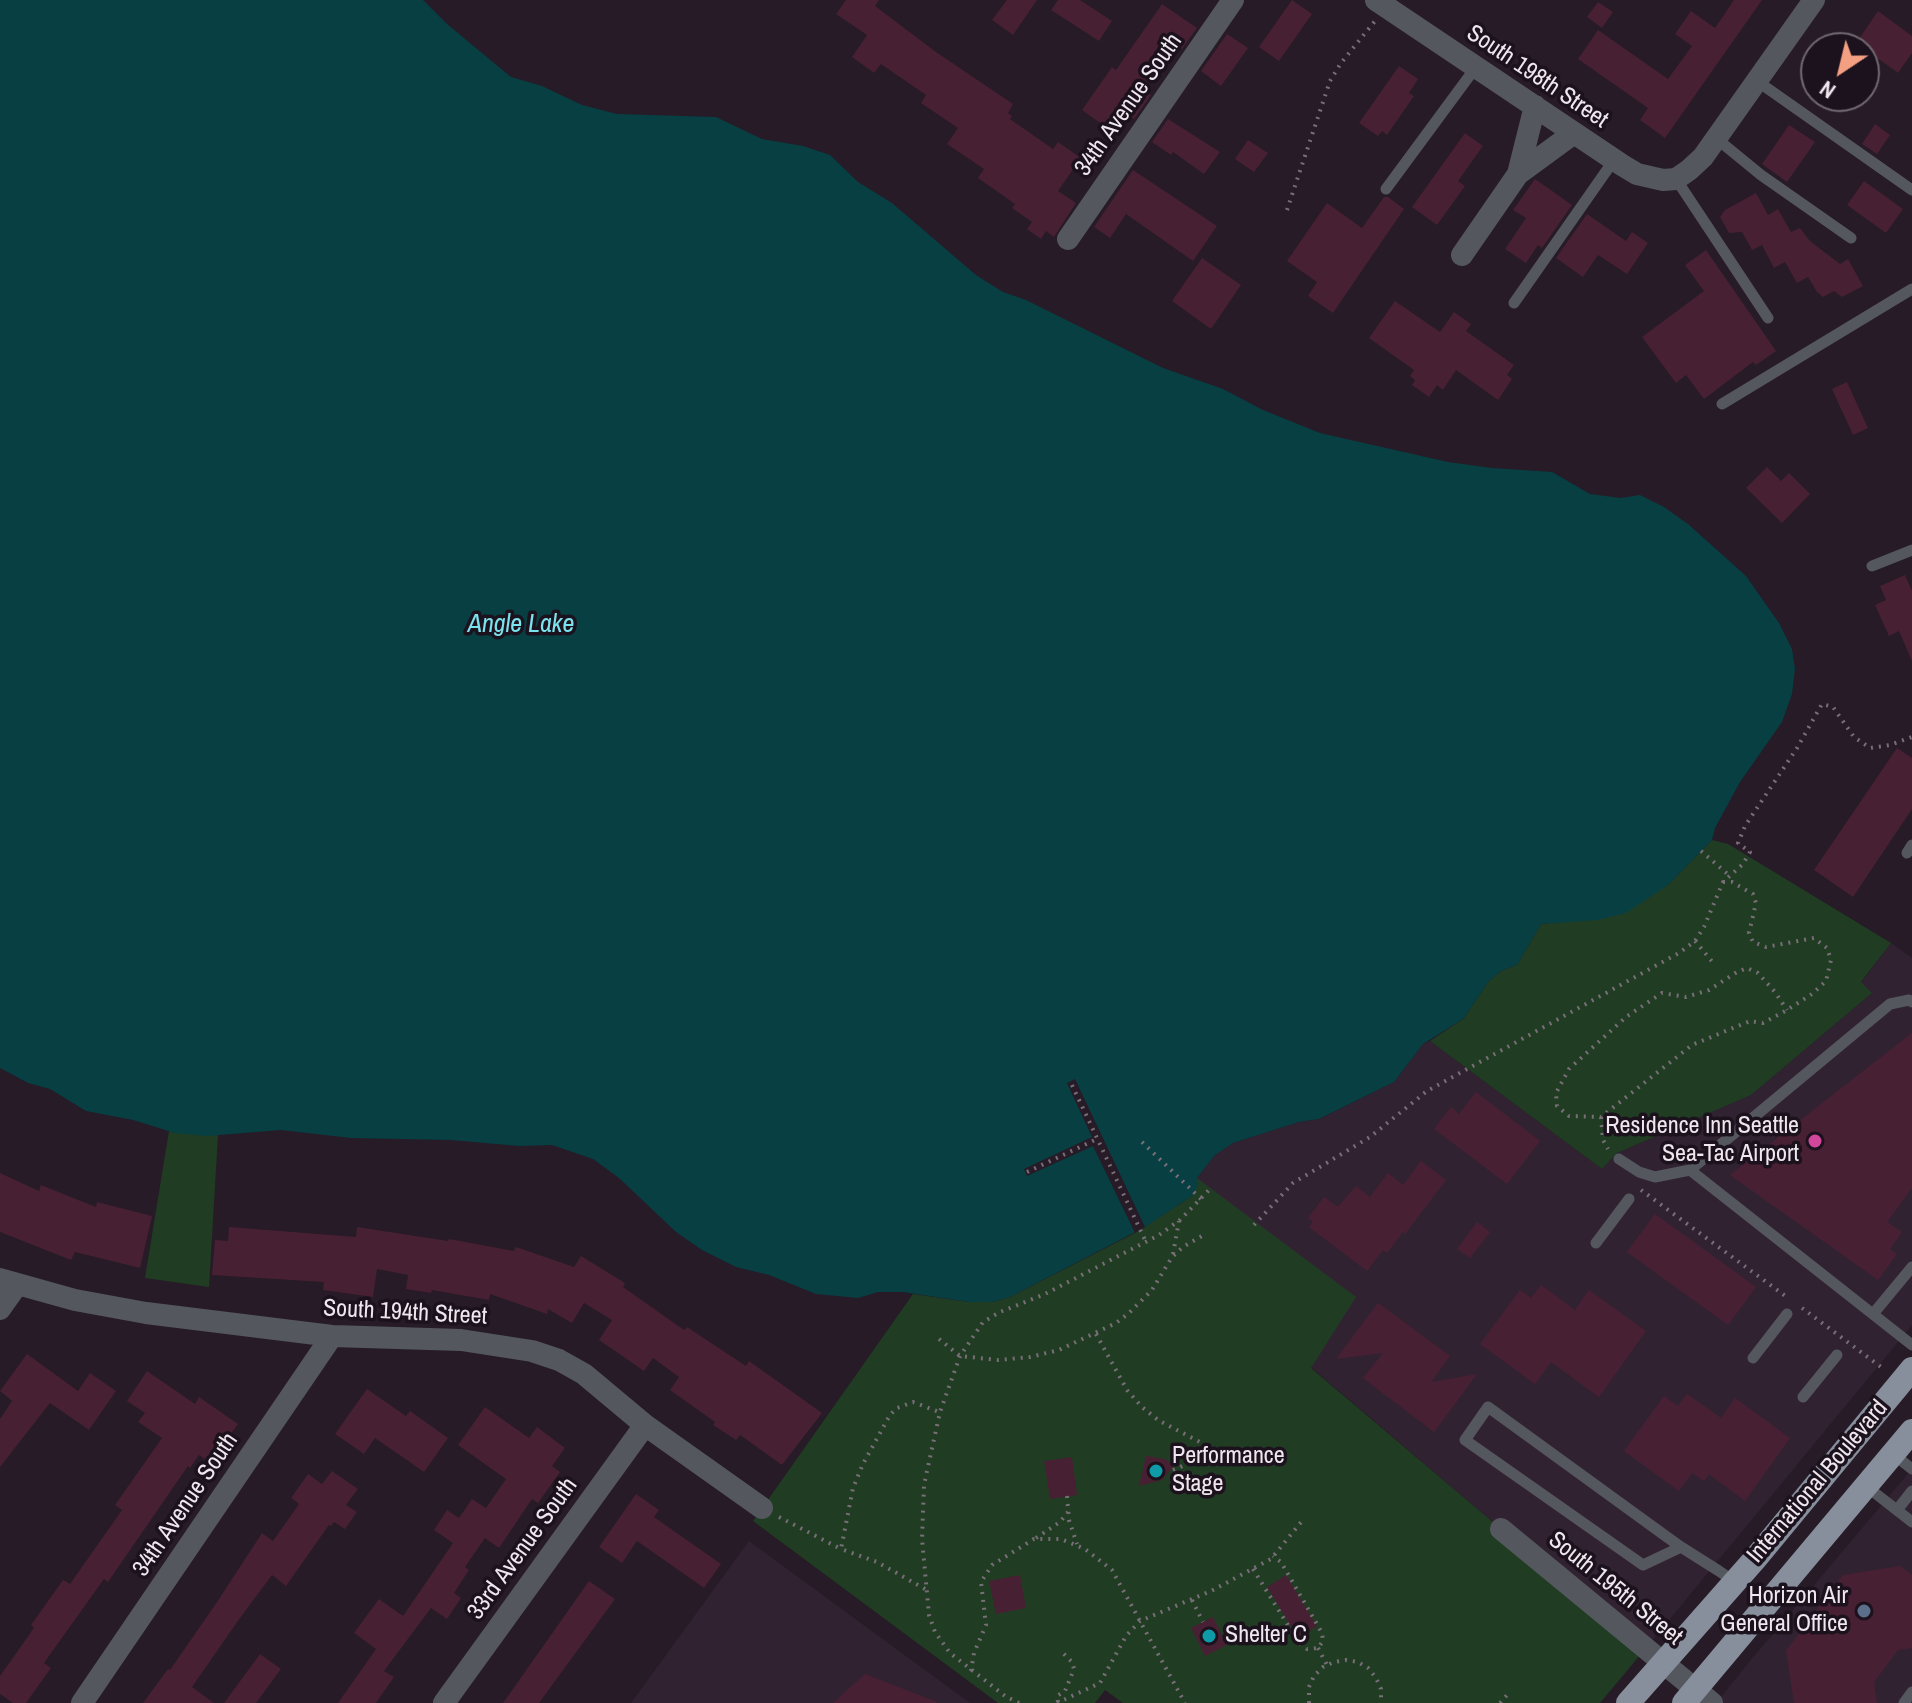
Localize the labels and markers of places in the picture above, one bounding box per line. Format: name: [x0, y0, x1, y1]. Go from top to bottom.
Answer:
place label: Residence Inn Seattle Sea-Tac Airport: [1605, 1113, 1799, 1169]
marker: Residence Inn Seattle Sea-Tac Airport: [1806, 1132, 1824, 1150]
place label: Performance Stage: [1172, 1443, 1285, 1499]
marker: Performance Stage: [1147, 1462, 1165, 1480]
place label: Horizon Air General Office: [1720, 1583, 1848, 1639]
marker: Horizon Air General Office: [1855, 1602, 1873, 1620]
place label: Shelter C: [1225, 1622, 1307, 1650]
marker: Shelter C: [1200, 1627, 1218, 1645]

